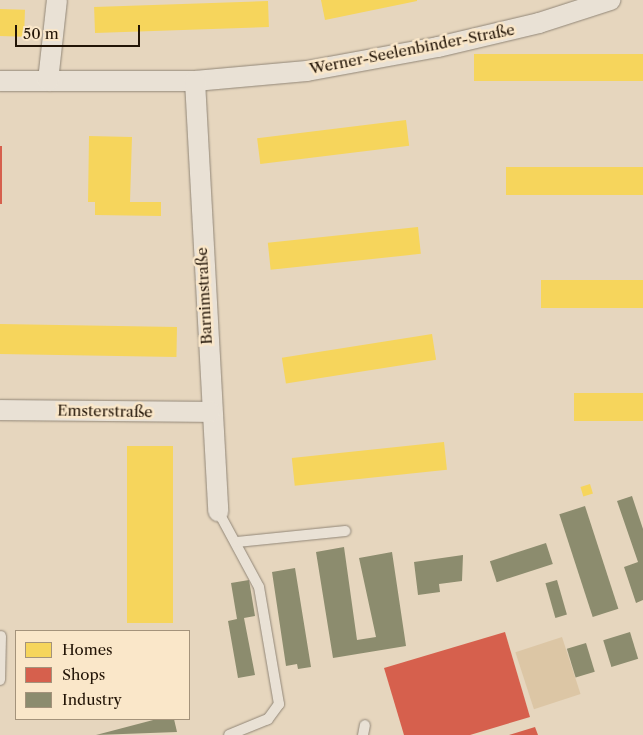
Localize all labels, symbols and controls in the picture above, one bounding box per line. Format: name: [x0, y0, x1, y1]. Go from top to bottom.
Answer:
scale bar: [18, 15, 142, 47]
street label: Werner-Seelenbinder-Straße: [308, 20, 516, 78]
text: 50 m: [23, 24, 59, 43]
street label: Barnimstraße: [192, 247, 216, 345]
street label: Emsterstraße: [57, 401, 153, 421]
legend: [15, 630, 190, 720]
text: Homes: [62, 640, 113, 659]
text: Shops: [62, 665, 105, 684]
text: Industry: [62, 690, 122, 709]

